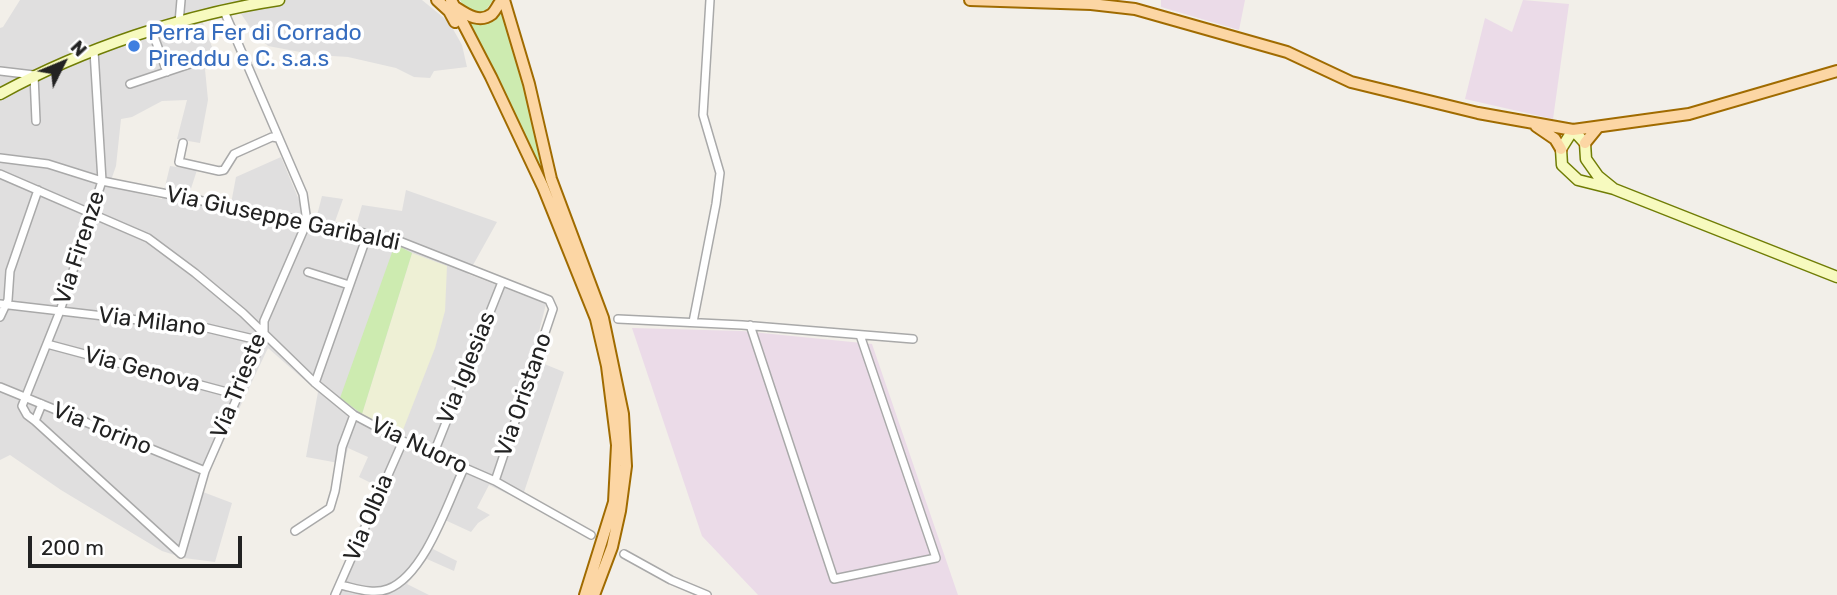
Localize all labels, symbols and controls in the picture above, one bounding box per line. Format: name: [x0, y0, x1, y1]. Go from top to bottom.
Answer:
place label: Perra Fer di Corrado Pireddu e C. s.a.s: [148, 19, 362, 73]
north arrow: [28, 28, 98, 98]
text: N: [66, 35, 92, 61]
marker: Perra Fer di Corrado Pireddu e C. s.a.s: [126, 38, 142, 54]
street label: Via Giuseppe Garibaldi: [164, 181, 402, 257]
street label: Via Firenze: [49, 188, 111, 308]
street label: Via Milano: [97, 302, 207, 342]
street label: Via Iglesias: [432, 308, 502, 428]
street label: Via Trieste: [205, 329, 273, 443]
street label: Via Oristano: [490, 329, 558, 461]
street label: Via Genova: [81, 341, 203, 399]
street label: Via Torino: [48, 397, 156, 461]
street label: Via Nuoro: [366, 412, 472, 480]
street label: Via Olbia: [338, 470, 400, 566]
scale bar: [32, 522, 245, 566]
text: 200 m: [41, 535, 104, 560]

